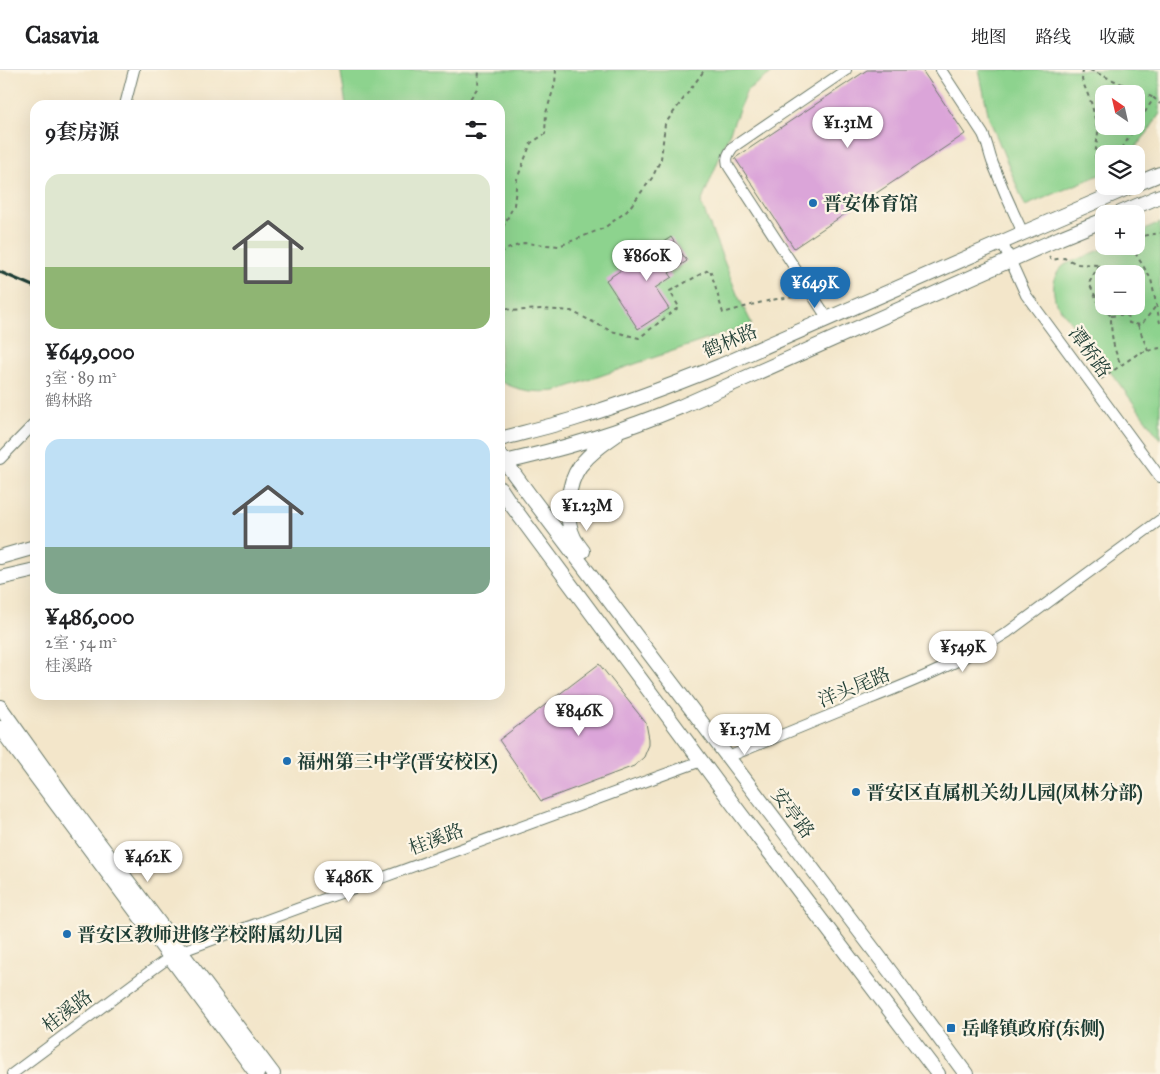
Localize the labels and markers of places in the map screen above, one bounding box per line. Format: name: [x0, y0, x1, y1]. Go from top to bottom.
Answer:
pin: ¥1.31M: [807, 106, 889, 149]
place label: 晋安体育馆: [823, 192, 918, 215]
marker: 晋安体育馆: [807, 197, 819, 209]
pin: ¥860K: [612, 240, 682, 282]
pin: ¥649K: [780, 266, 850, 309]
pin: ¥1.23M: [546, 490, 628, 532]
pin: ¥549K: [928, 630, 998, 673]
pin: ¥846K: [544, 694, 614, 737]
pin: ¥1.37M: [704, 714, 786, 756]
place label: 福州第三中学(晋安校区): [297, 750, 498, 774]
marker: 福州第三中学(晋安校区): [281, 755, 293, 767]
place label: 晋安区直属机关幼儿园(凤林分部): [866, 781, 1143, 805]
marker: 晋安区直属机关幼儿园(凤林分部): [850, 786, 862, 798]
pin: ¥462K: [113, 840, 183, 883]
pin: ¥486K: [314, 860, 384, 903]
place label: 晋安区教师进修学校附属幼儿园: [77, 923, 343, 946]
marker: 晋安区教师进修学校附属幼儿园: [61, 928, 73, 940]
place label: 岳峰镇政府(东侧): [961, 1017, 1105, 1041]
marker: 岳峰镇政府(东侧): [945, 1022, 957, 1034]

